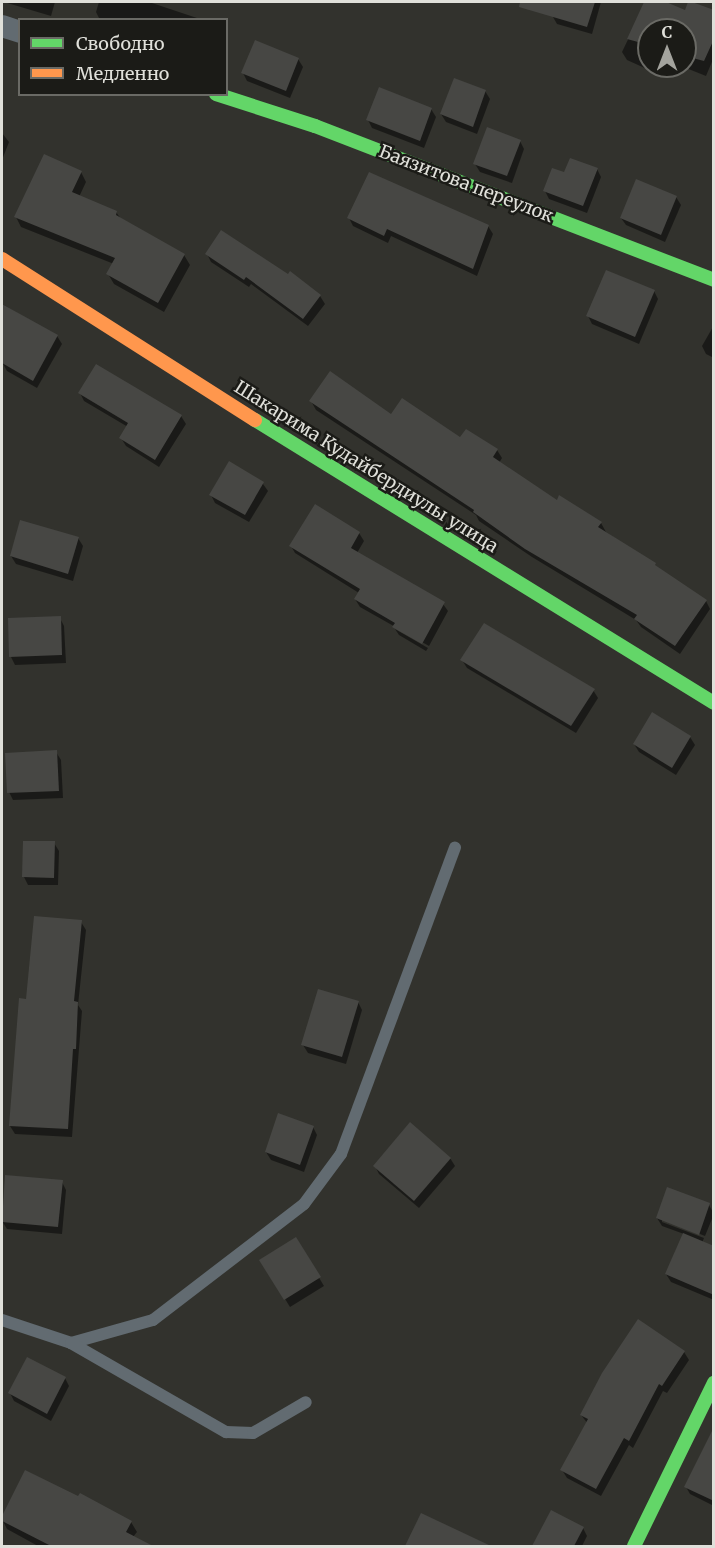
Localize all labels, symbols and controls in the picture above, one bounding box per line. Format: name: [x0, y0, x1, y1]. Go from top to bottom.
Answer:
legend: [18, 18, 228, 96]
north arrow: [637, 18, 697, 78]
text: С: [662, 22, 672, 42]
text: Свободно: [76, 32, 164, 55]
text: Медленно: [76, 62, 169, 85]
street label: Баязитова переулок: [376, 141, 556, 227]
street label: Шакарима Кудайбердиулы улица: [230, 376, 502, 558]

